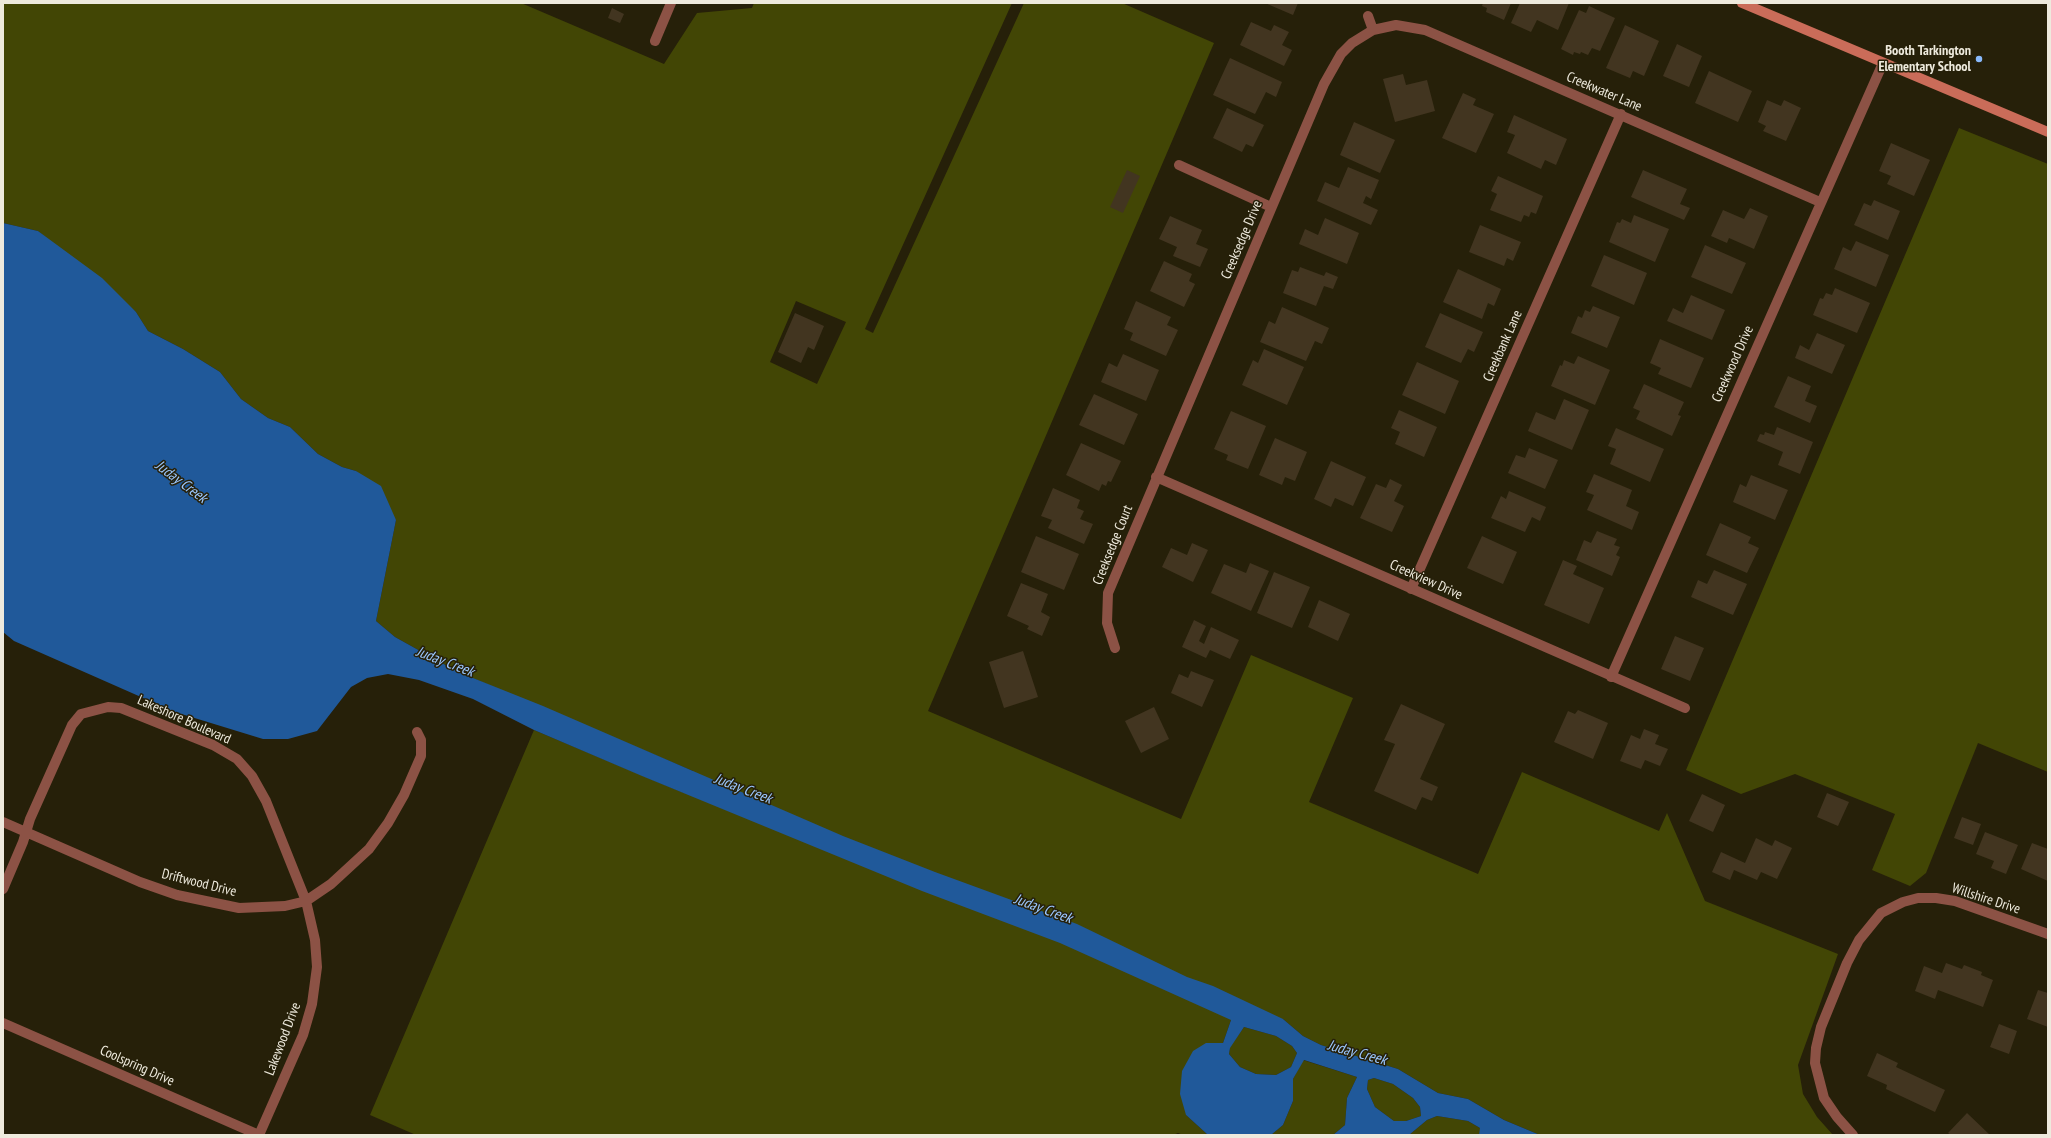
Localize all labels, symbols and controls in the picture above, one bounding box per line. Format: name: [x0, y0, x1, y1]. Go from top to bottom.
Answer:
place label: Booth Tarkington Elementary School: [1878, 43, 1971, 76]
marker: Booth Tarkington Elementary School: [1974, 54, 1984, 64]
street label: Creekwater Lane: [1564, 69, 1644, 115]
street label: Creeksedge Drive: [1218, 198, 1266, 282]
street label: Creekbank Lane: [1480, 308, 1526, 384]
street label: Creekwood Drive: [1709, 323, 1757, 405]
water label: Juday Creek: [151, 457, 211, 507]
street label: Creeksedge Court: [1089, 503, 1137, 587]
street label: Creekview Drive: [1387, 557, 1465, 603]
water label: Juday Creek: [414, 643, 476, 681]
street label: Lakeshore Boulevard: [135, 692, 233, 748]
water label: Juday Creek: [712, 770, 774, 808]
street label: Driftwood Drive: [160, 866, 238, 900]
street label: Willshire Drive: [1950, 880, 2022, 918]
water label: Juday Creek: [1012, 890, 1074, 928]
street label: Lakewood Drive: [261, 1000, 305, 1078]
water label: Juday Creek: [1326, 1037, 1388, 1069]
street label: Coolspring Drive: [97, 1042, 177, 1090]

